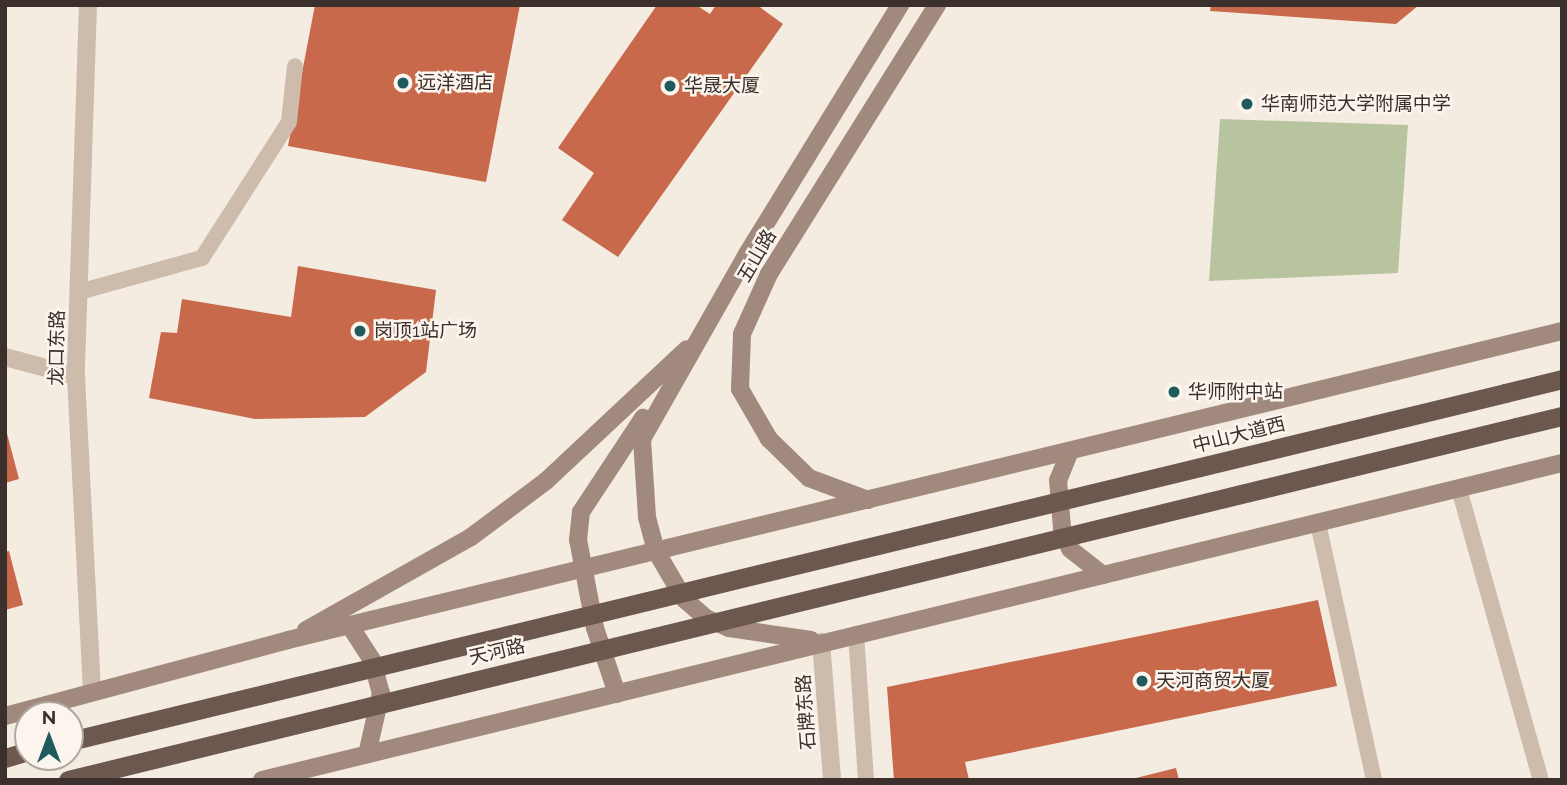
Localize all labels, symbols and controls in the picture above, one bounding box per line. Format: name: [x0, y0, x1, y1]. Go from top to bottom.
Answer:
place label: 远洋酒店: [417, 72, 493, 94]
marker: 远洋酒店: [395, 75, 411, 91]
place label: 华晟大厦: [684, 75, 760, 97]
marker: 华晟大厦: [662, 78, 678, 94]
place label: 华南师范大学附属中学: [1261, 93, 1451, 115]
marker: 华南师范大学附属中学: [1239, 96, 1255, 112]
street label: 五山路: [733, 226, 781, 286]
street label: 龙口东路: [45, 310, 69, 386]
place label: 岗顶1站广场: [374, 320, 477, 342]
marker: 岗顶1站广场: [352, 323, 368, 339]
place label: 华师附中站: [1188, 381, 1283, 403]
marker: 华师附中站: [1166, 384, 1182, 400]
street label: 中山大道西: [1190, 412, 1288, 458]
street label: 天河路: [467, 634, 527, 670]
place label: 天河商贸大厦: [1156, 670, 1270, 692]
street label: 石牌东路: [792, 673, 820, 751]
marker: 天河商贸大厦: [1134, 673, 1150, 689]
north arrow: [14, 701, 84, 771]
text: N: [42, 706, 56, 728]

